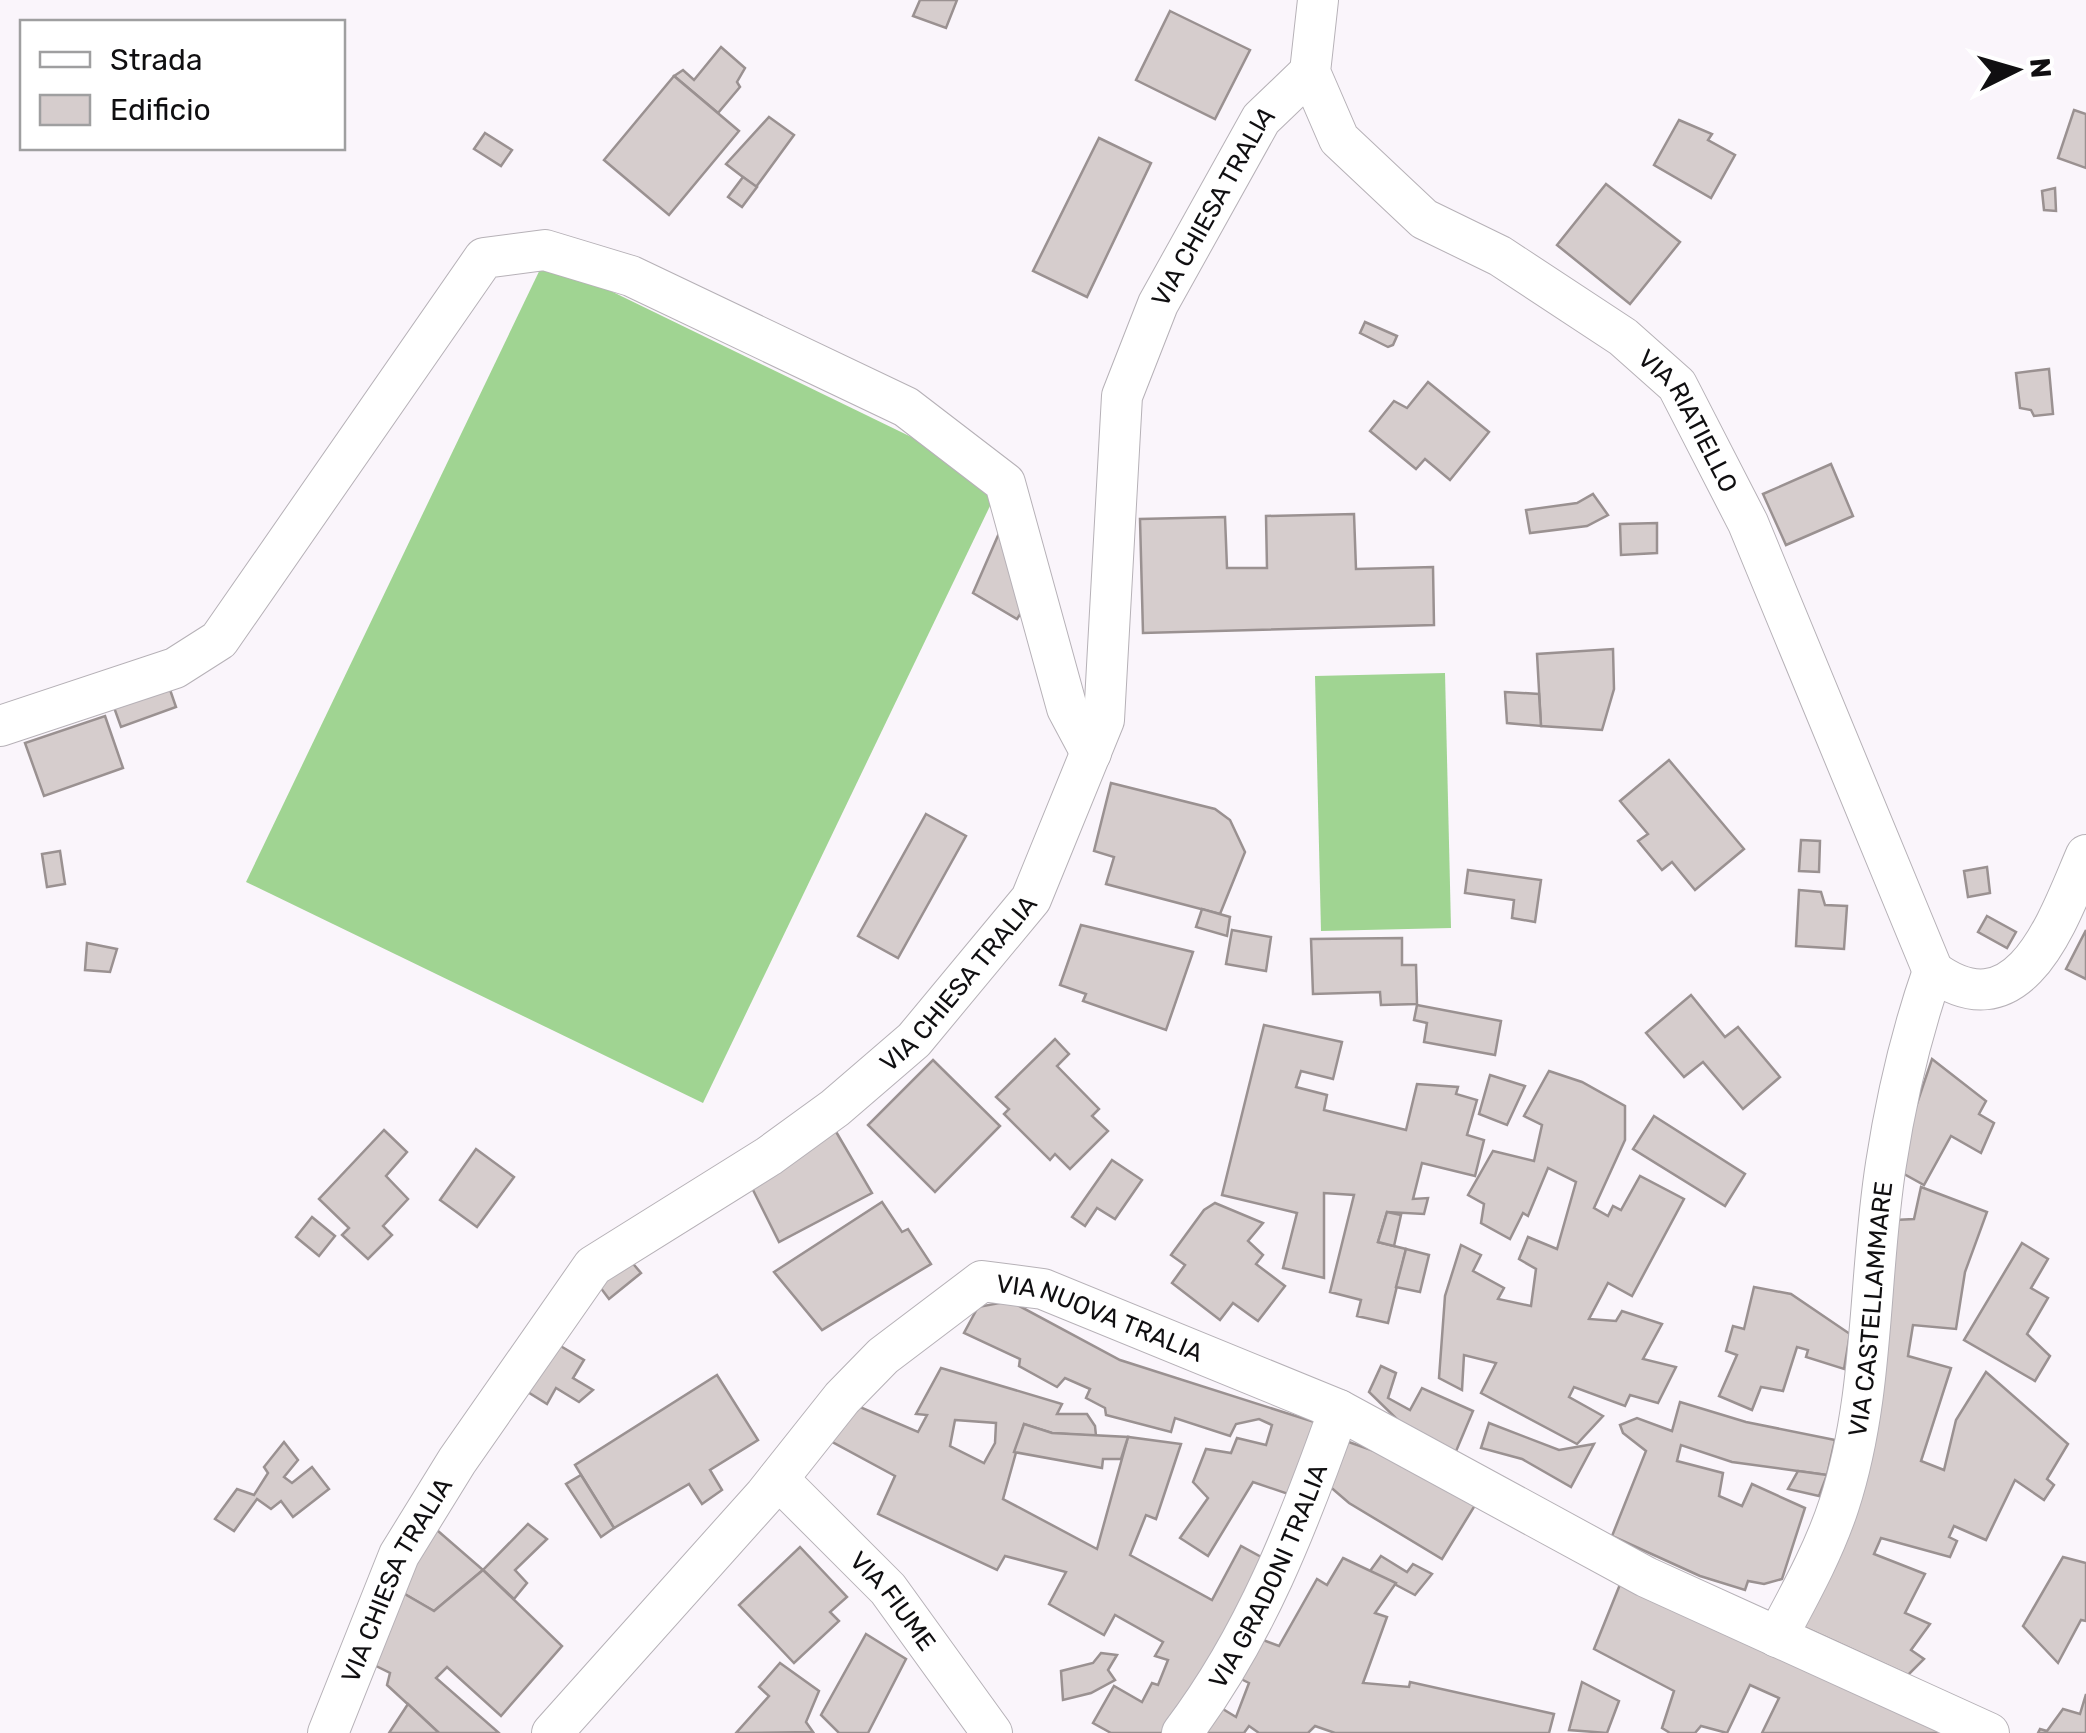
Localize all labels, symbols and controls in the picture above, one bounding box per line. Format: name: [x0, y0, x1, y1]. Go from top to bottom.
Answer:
legend: [20, 20, 345, 150]
north arrow: [1966, 20, 2066, 120]
text: Strada: [110, 42, 203, 78]
text: N: [2023, 56, 2058, 79]
text: Edificio: [110, 92, 211, 128]
street label: VIA CHIESA TRALIA: [1146, 100, 1280, 311]
street label: VIA RIATIELLO: [1632, 344, 1744, 497]
street label: VIA CHIESA TRALIA: [874, 889, 1043, 1078]
street label: VIA CASTELLAMMARE: [1843, 1180, 1898, 1439]
street label: VIA NUOVA TRALIA: [994, 1269, 1208, 1368]
street label: VIA GRADONI TRALIA: [1203, 1460, 1333, 1694]
street label: VIA CHIESA TRALIA: [336, 1472, 458, 1687]
street label: VIA FIUME: [844, 1546, 942, 1656]

